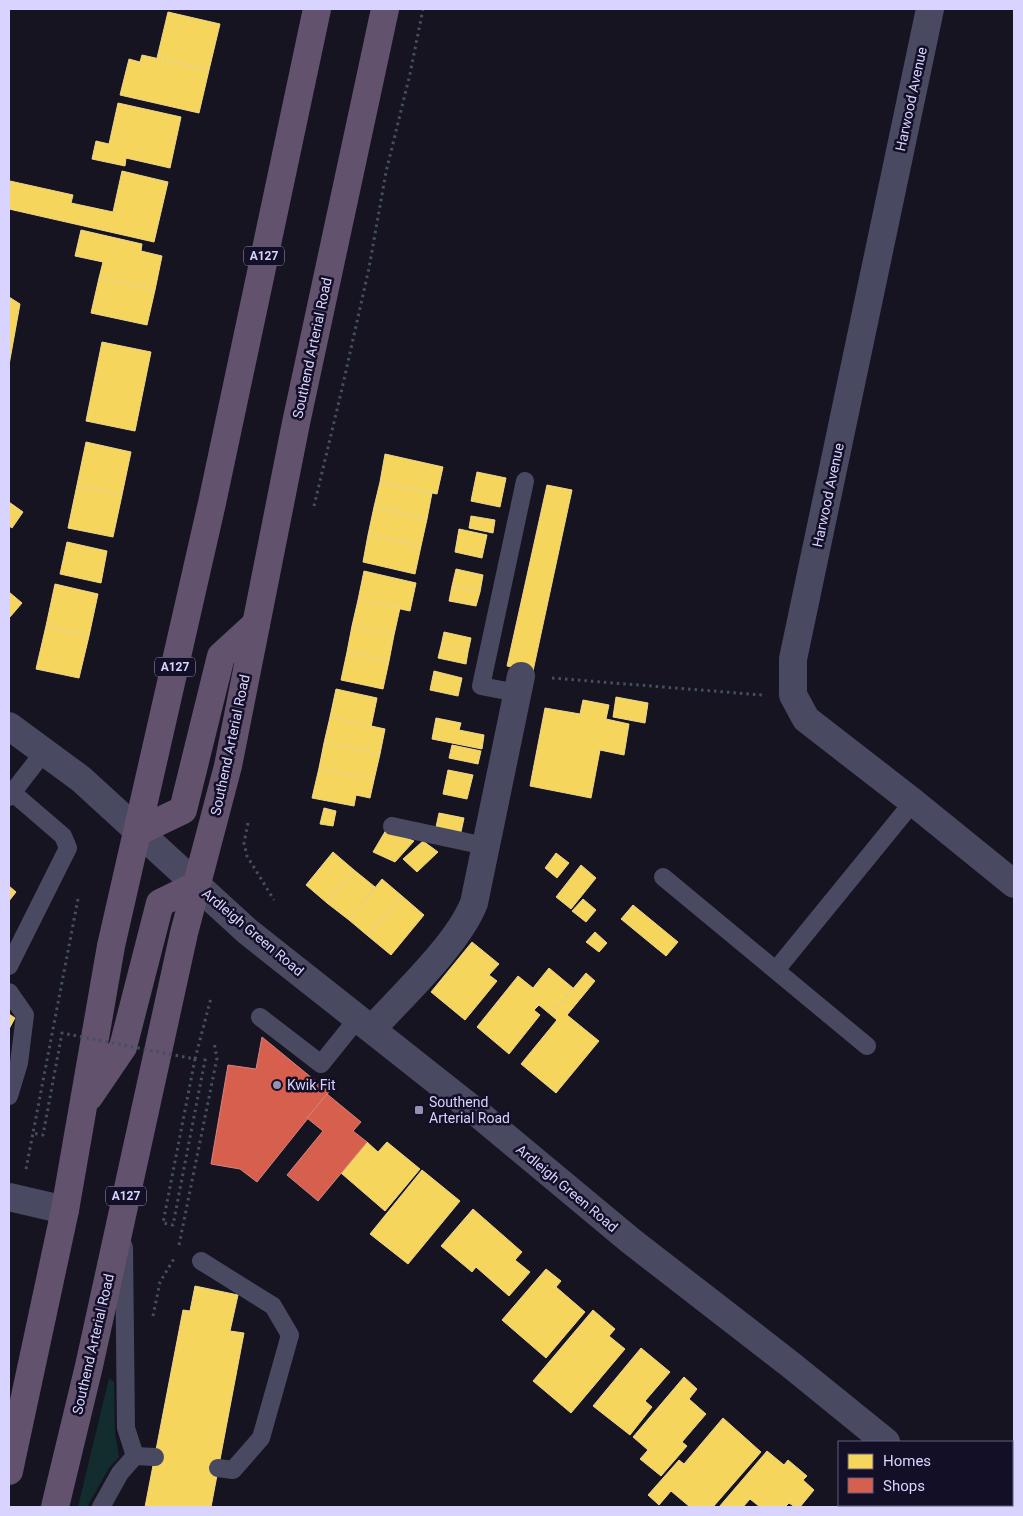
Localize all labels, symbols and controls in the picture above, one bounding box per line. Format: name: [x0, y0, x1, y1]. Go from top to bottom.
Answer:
street label: Harwood Avenue: [892, 45, 930, 153]
road number: A127: [244, 247, 284, 266]
street label: Southend Arterial Road: [289, 276, 335, 420]
street label: Harwood Avenue: [809, 441, 847, 549]
road number: A127: [155, 658, 195, 676]
street label: Southend Arterial Road: [207, 673, 253, 817]
street label: Ardleigh Green Road: [199, 885, 307, 979]
place label: Kwik Fit: [287, 1077, 336, 1093]
marker: Kwik Fit: [271, 1079, 283, 1091]
place label: Southend Arterial Road: [429, 1094, 510, 1126]
marker: Southend Arterial Road: [413, 1104, 425, 1116]
street label: Ardleigh Green Road: [513, 1141, 621, 1235]
road number: A127: [106, 1186, 146, 1206]
street label: Southend Arterial Road: [69, 1272, 117, 1416]
legend: [838, 1441, 1013, 1506]
text: Homes: [883, 1452, 931, 1470]
text: Shops: [883, 1477, 925, 1495]

